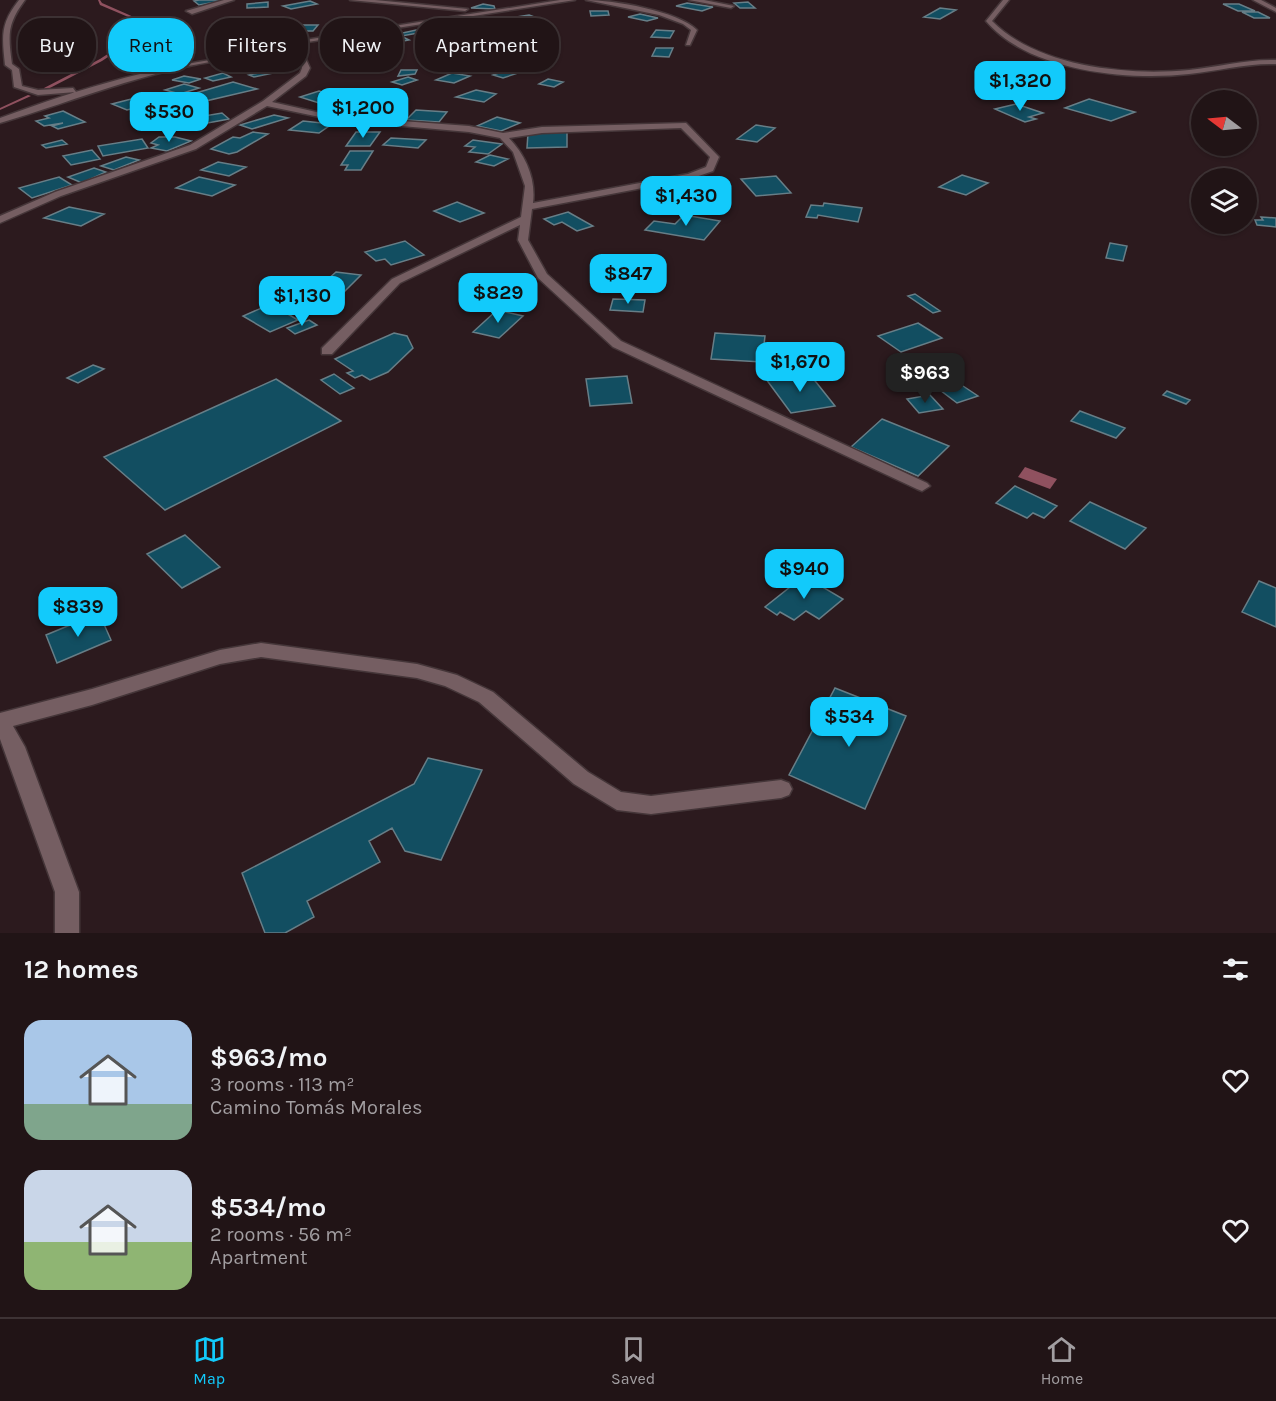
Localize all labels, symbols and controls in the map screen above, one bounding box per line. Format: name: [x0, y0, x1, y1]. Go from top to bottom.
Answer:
chip: Buy: [18, 18, 96, 72]
chip: Rent: [108, 18, 194, 72]
chip: Filters: [206, 18, 308, 72]
chip: New: [320, 18, 403, 72]
chip: Apartment: [415, 18, 559, 72]
pin: $1,320: [971, 61, 1069, 112]
text: $1,320: [988, 69, 1052, 92]
pin: $1,200: [314, 88, 412, 139]
north arrow: [1191, 90, 1257, 156]
map controls: [1191, 90, 1257, 234]
pin: $530: [133, 92, 205, 143]
text: $1,200: [331, 96, 395, 119]
text: $530: [144, 100, 194, 123]
button: layers: [1191, 168, 1257, 234]
pin: $1,430: [637, 176, 735, 227]
text: $1,430: [655, 184, 717, 207]
pin: $847: [592, 254, 664, 305]
text: $847: [604, 262, 652, 285]
pin: $829: [462, 273, 534, 324]
pin: $1,130: [253, 276, 351, 327]
text: $829: [472, 281, 524, 304]
text: $1,130: [273, 284, 331, 307]
pin: $1,670: [751, 342, 849, 393]
text: $1,670: [770, 350, 830, 373]
pin: $963: [889, 353, 961, 404]
text: $963: [900, 361, 950, 384]
pin: $940: [768, 549, 840, 600]
text: $940: [779, 557, 829, 580]
pin: $839: [42, 587, 114, 638]
text: $839: [52, 595, 104, 618]
pin: $534: [813, 697, 885, 748]
text: $534: [824, 705, 874, 728]
icon: filters: [1219, 953, 1252, 986]
text: 12 homes: [24, 954, 139, 985]
text: $963/mo: [210, 1042, 327, 1073]
icon: home: [72, 1044, 144, 1116]
icon: heart: [1219, 1064, 1252, 1097]
text: 3 rooms · 113 m²: [210, 1073, 354, 1096]
text: Camino Tomás Morales: [210, 1096, 423, 1119]
text: $534/mo: [210, 1192, 326, 1223]
icon: home: [72, 1194, 144, 1266]
icon: heart: [1219, 1214, 1252, 1247]
text: 2 rooms · 56 m²: [210, 1223, 352, 1246]
text: Apartment: [210, 1246, 308, 1269]
tab: Map: [193, 1333, 226, 1388]
tab: Saved: [611, 1333, 655, 1388]
tab: Home: [1041, 1333, 1083, 1388]

